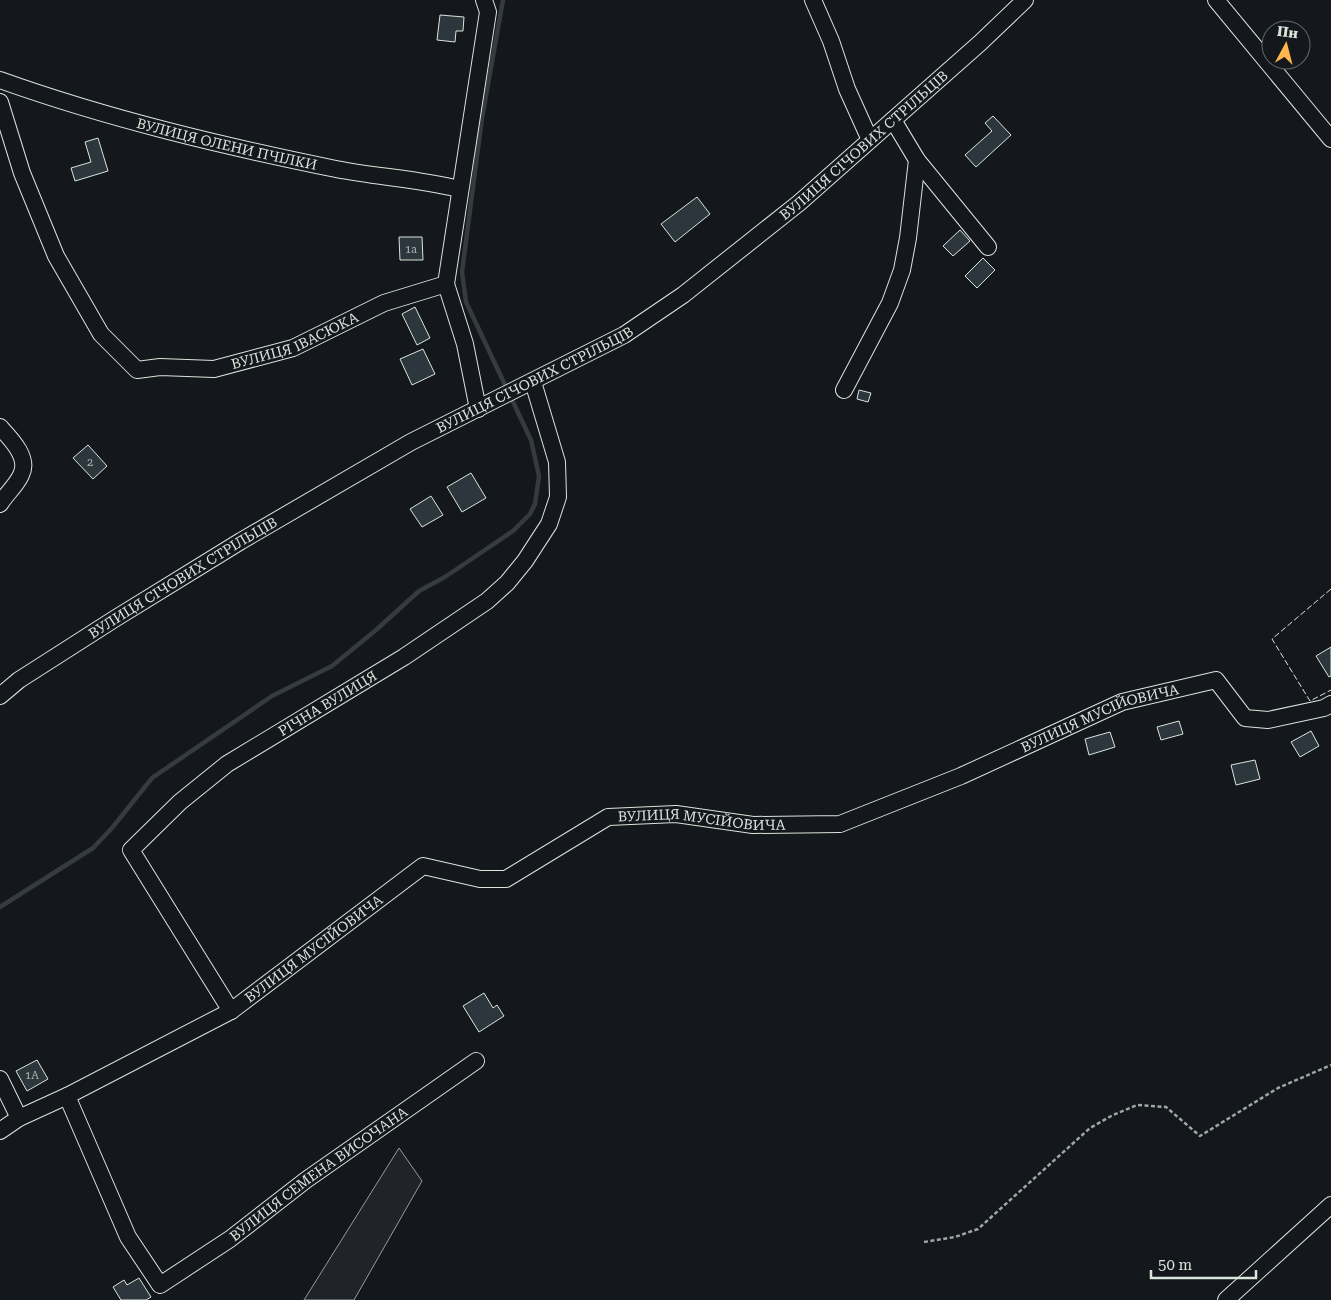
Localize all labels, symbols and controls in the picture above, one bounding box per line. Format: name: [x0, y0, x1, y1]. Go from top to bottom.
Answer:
north arrow: [1261, 20, 1311, 70]
text: Пн: [1276, 23, 1299, 41]
street label: ВУЛИЦЯ СІЧОВИХ СТРІЛЬЦІВ: [777, 67, 951, 223]
street label: ВУЛИЦЯ ОЛЕНИ ПЧІЛКИ: [135, 115, 319, 173]
house number: 1а: [405, 243, 417, 256]
street label: ВУЛИЦЯ ІВАСЮКА: [229, 309, 361, 372]
street label: ВУЛИЦЯ СІЧОВИХ СТРІЛЬЦІВ: [434, 323, 636, 436]
house number: 2: [87, 456, 93, 469]
street label: ВУЛИЦЯ СІЧОВИХ СТРІЛЬЦІВ: [85, 514, 280, 641]
street label: РІЧНА ВУЛИЦЯ: [275, 667, 380, 739]
street label: ВУЛИЦЯ МУСІЙОВИЧА: [1018, 681, 1180, 755]
street label: ВУЛИЦЯ МУСІЙОВИЧА: [617, 806, 786, 833]
street label: ВУЛИЦЯ МУСІЙОВИЧА: [242, 891, 386, 1006]
house number: 1А: [25, 1069, 39, 1082]
street label: ВУЛИЦЯ СЕМЕНА ВИСОЧАНА: [226, 1103, 411, 1244]
scale bar: [1151, 1248, 1256, 1280]
text: 50 m: [1158, 1256, 1193, 1274]

